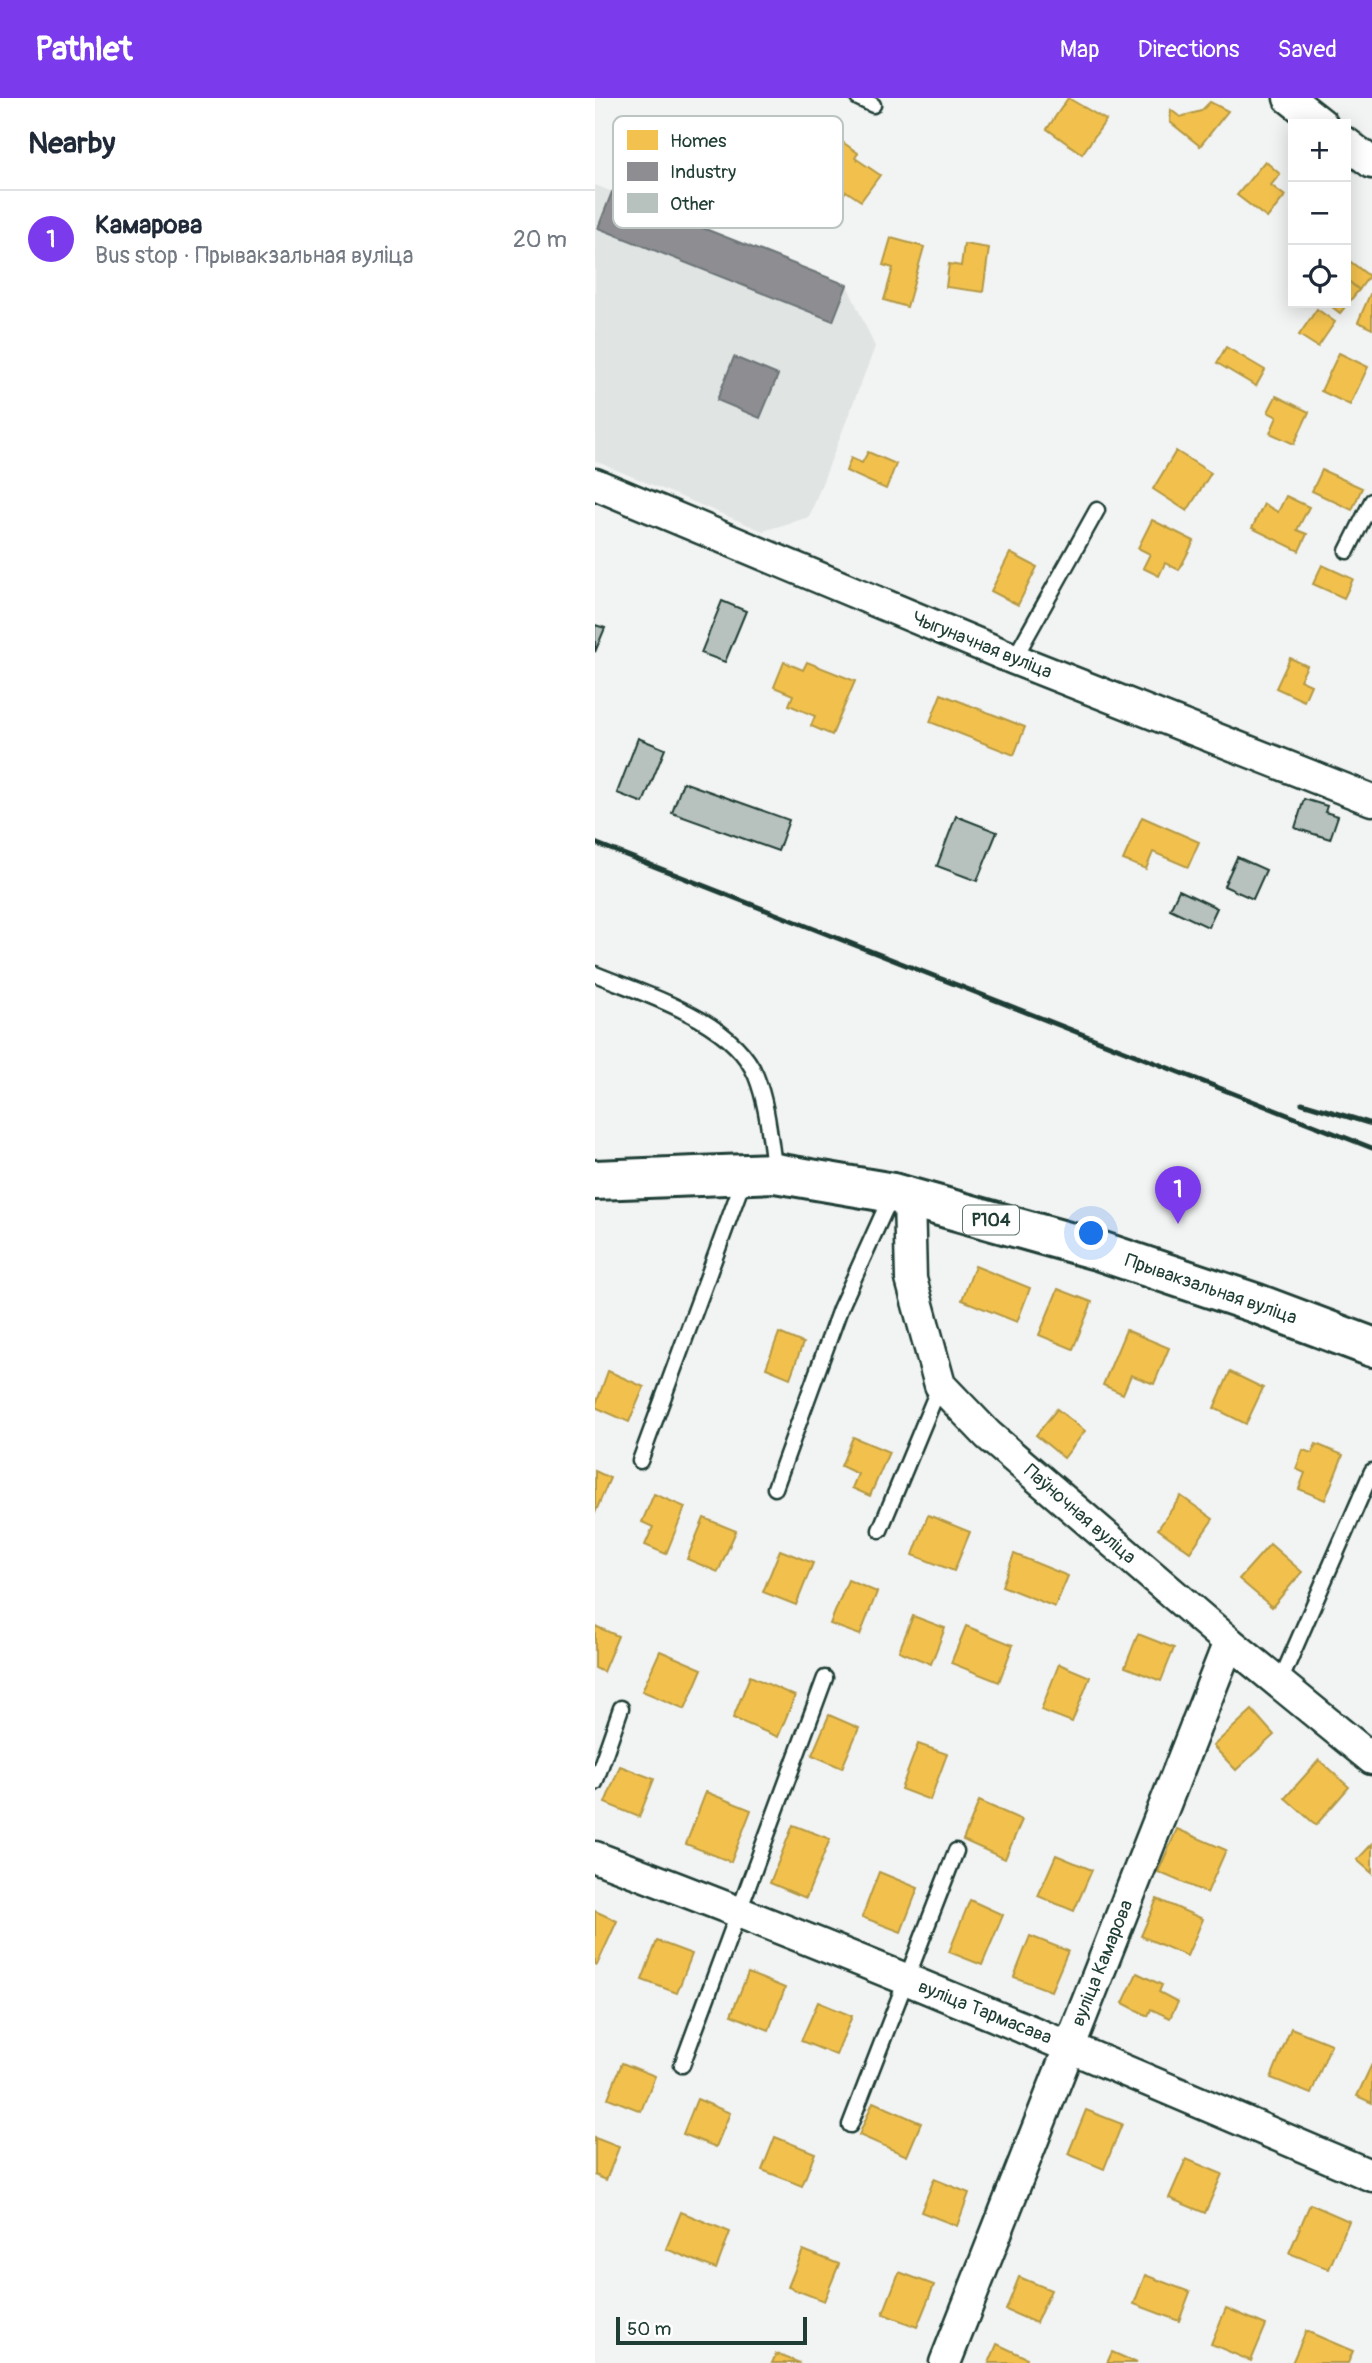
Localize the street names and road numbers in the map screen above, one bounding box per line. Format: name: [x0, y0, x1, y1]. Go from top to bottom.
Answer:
street label: Чыгуначная вуліца: [908, 606, 1056, 684]
road number: Р104: [963, 1205, 1019, 1234]
street label: Прывакзальная вуліца: [1122, 1248, 1300, 1330]
street label: Паўночная вуліца: [1019, 1459, 1141, 1569]
street label: вуліца Камарова: [1066, 1896, 1138, 2030]
street label: вуліца Тармасава: [915, 1974, 1056, 2050]

